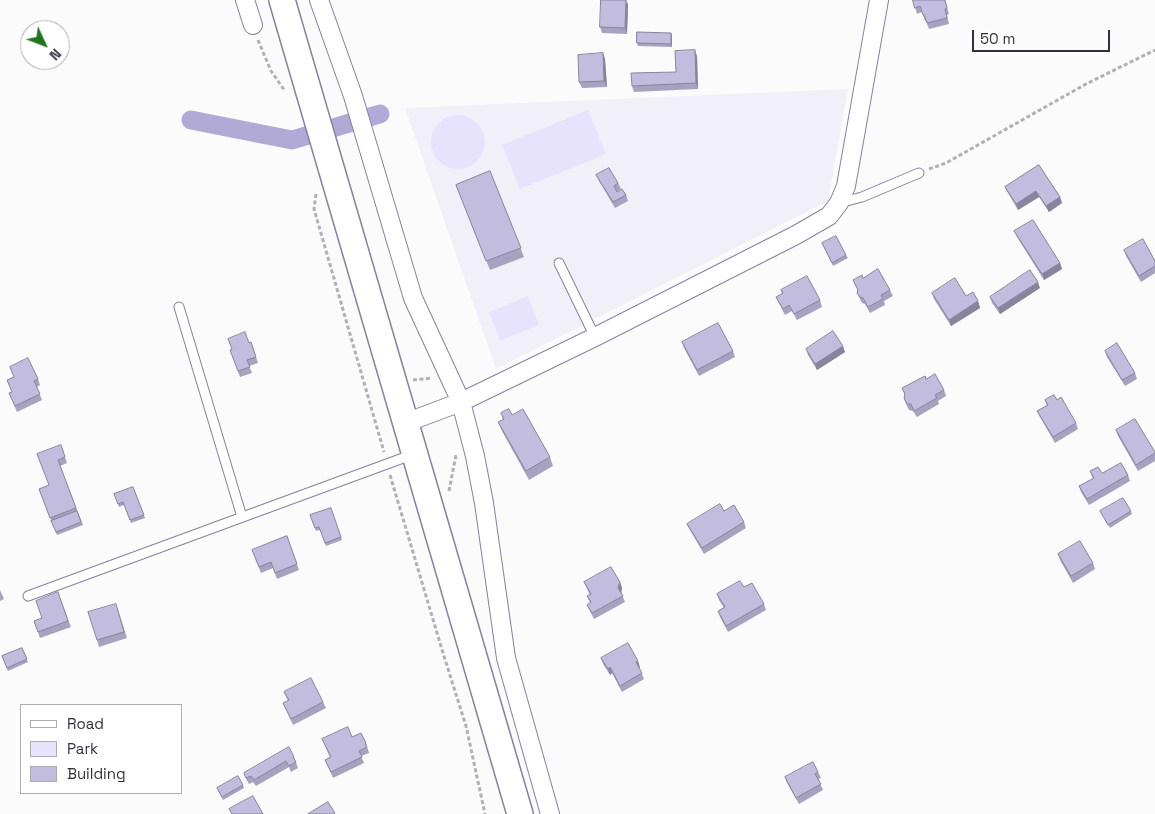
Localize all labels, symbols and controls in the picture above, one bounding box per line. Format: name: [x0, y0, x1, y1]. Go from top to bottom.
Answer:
north arrow: [20, 20, 70, 70]
scale bar: [975, 20, 1112, 52]
text: 50 m: [980, 29, 1015, 48]
text: N: [45, 45, 65, 64]
legend: [20, 704, 182, 794]
text: Road: [67, 714, 104, 733]
text: Park: [67, 739, 98, 758]
text: Building: [67, 764, 126, 783]

